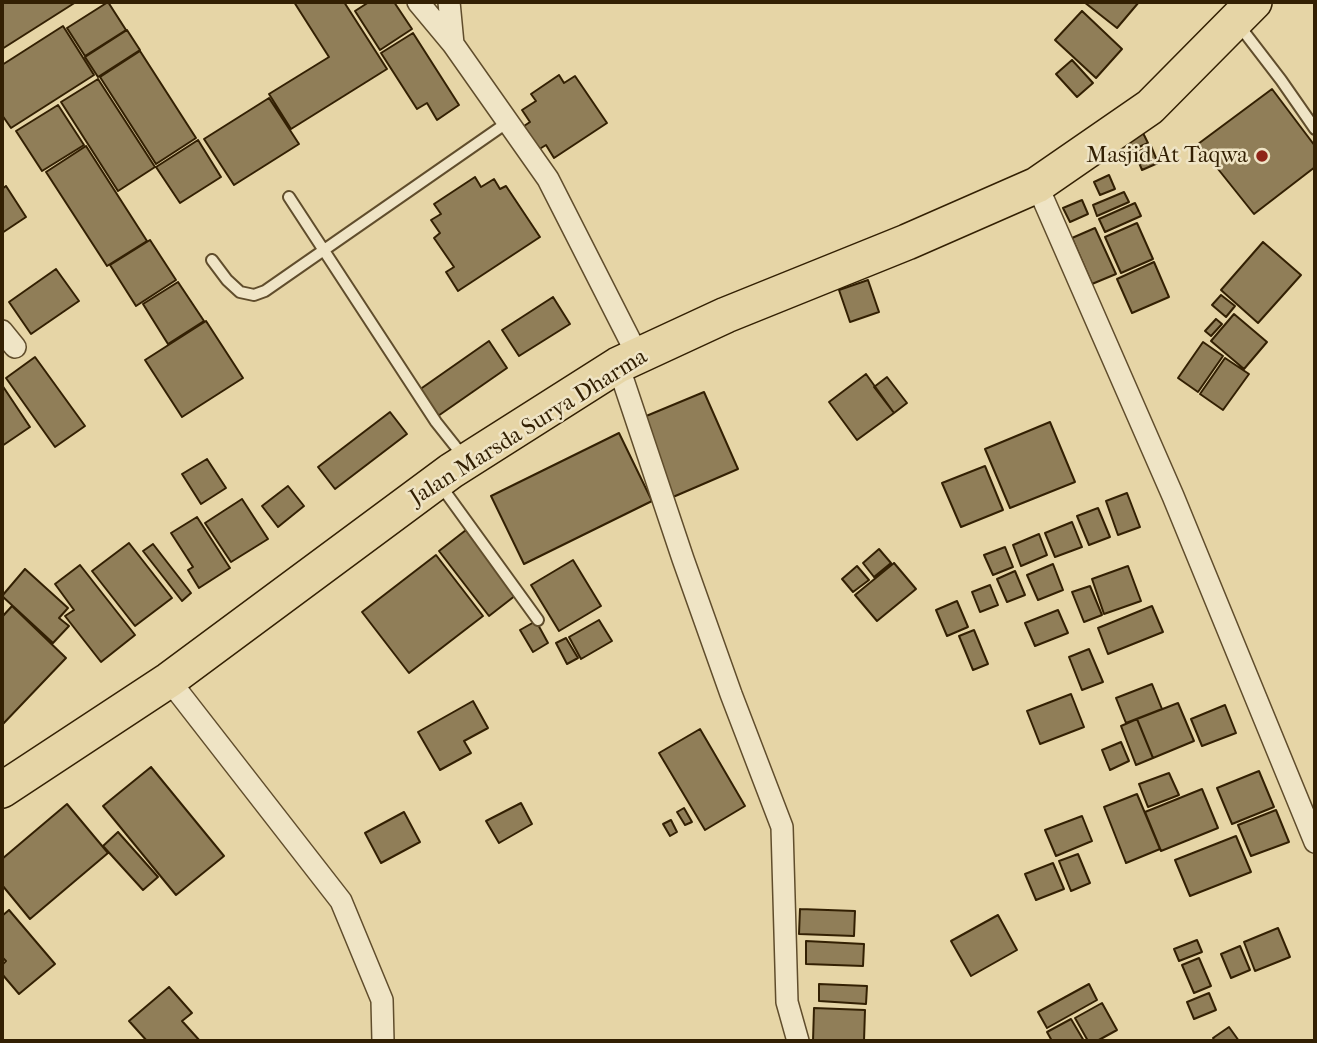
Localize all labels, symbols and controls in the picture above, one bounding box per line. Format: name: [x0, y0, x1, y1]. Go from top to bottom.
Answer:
place label: Masjid At Taqwa: [1086, 142, 1248, 170]
marker: Masjid At Taqwa: [1254, 148, 1270, 164]
street label: Jalan Marsda Surya Dharma: [405, 343, 653, 513]

